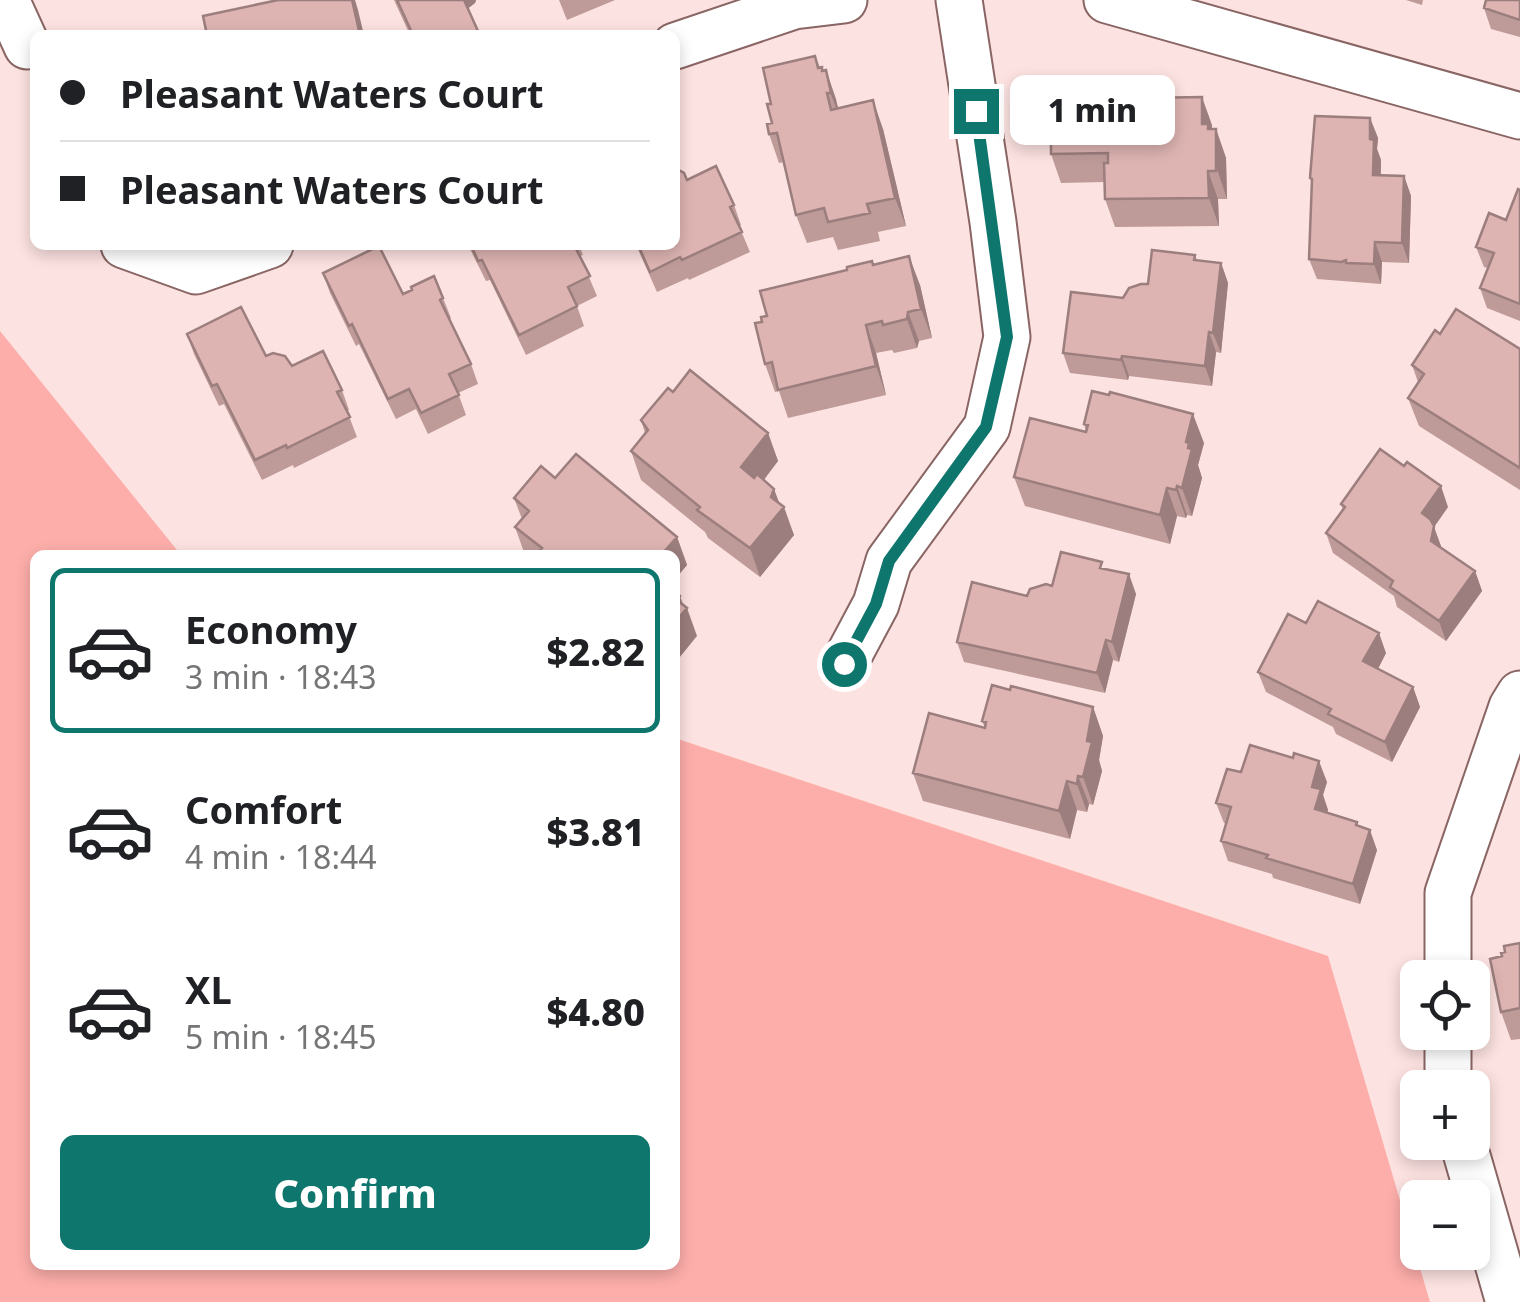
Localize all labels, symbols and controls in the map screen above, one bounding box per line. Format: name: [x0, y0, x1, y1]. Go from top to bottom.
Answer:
text: Pleasant Waters Court: [120, 67, 543, 119]
callout: 1 min: [1011, 76, 1176, 146]
text: 1 min: [1048, 88, 1137, 131]
route end: [954, 89, 999, 134]
text: Pleasant Waters Court: [120, 163, 543, 215]
text: Economy: [185, 603, 357, 655]
icon: car: [65, 606, 155, 696]
text: $2.82: [546, 625, 645, 677]
route start: [822, 642, 867, 687]
text: 3 min · 18:43: [185, 655, 377, 698]
text: Comfort: [185, 783, 342, 835]
icon: car: [65, 786, 155, 876]
text: $3.81: [546, 805, 645, 857]
text: 4 min · 18:44: [185, 835, 377, 878]
map controls: [1400, 960, 1490, 1270]
button: locate: [1400, 960, 1490, 1050]
text: XL: [185, 963, 232, 1015]
icon: car: [65, 966, 155, 1056]
text: $4.80: [546, 985, 645, 1037]
text: 5 min · 18:45: [185, 1015, 377, 1058]
button: +: [1400, 1070, 1490, 1160]
button: Confirm: [60, 1135, 650, 1250]
button: −: [1400, 1180, 1490, 1270]

